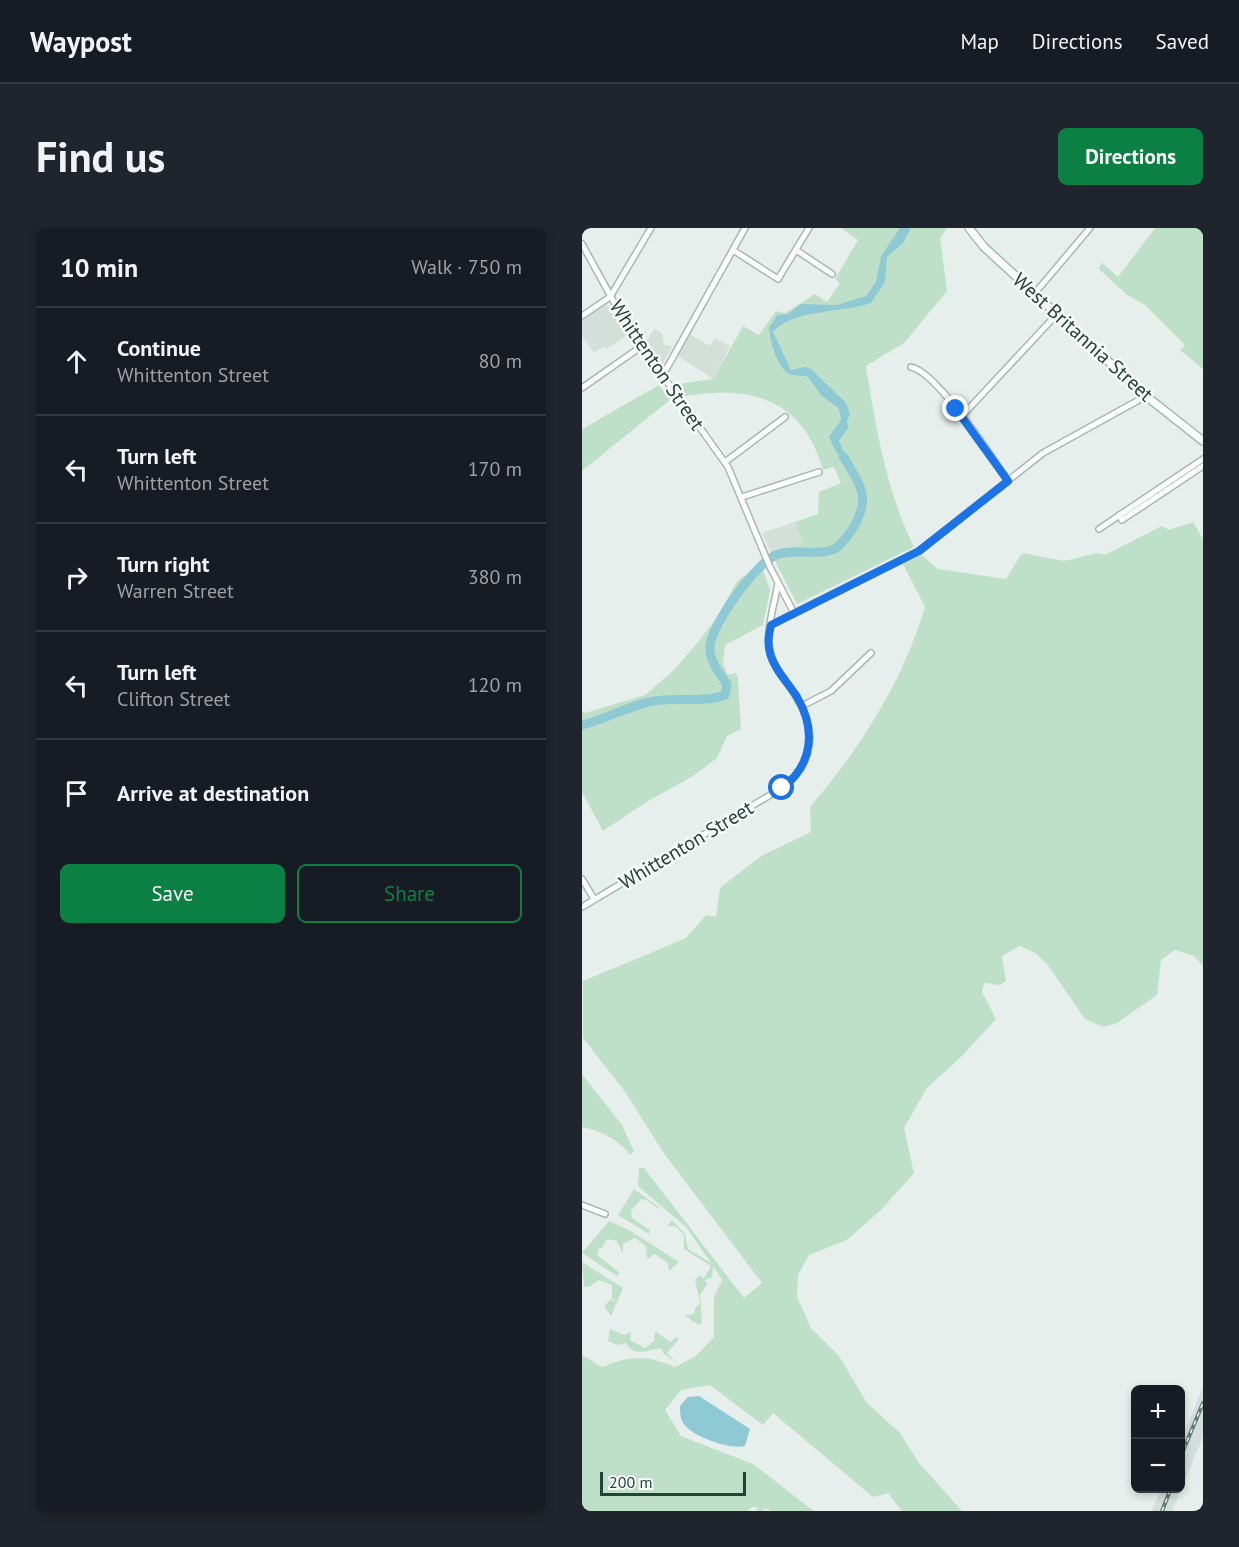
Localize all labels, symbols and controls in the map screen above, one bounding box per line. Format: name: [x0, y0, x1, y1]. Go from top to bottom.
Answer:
text: Waypost: [30, 23, 132, 60]
text: Map: [960, 28, 999, 55]
text: Directions: [1032, 28, 1123, 55]
text: Saved: [1156, 28, 1209, 55]
button: Directions: [1058, 128, 1203, 185]
text: Find us: [36, 129, 165, 184]
text: 10 min: [60, 251, 138, 284]
text: Walk · 750 m: [411, 254, 522, 280]
street label: West Britannia Street: [1007, 267, 1159, 407]
street label: Whittenton Street: [604, 295, 710, 435]
text: Continue: [117, 334, 201, 362]
icon: ahead: [60, 345, 93, 378]
text: 80 m: [479, 348, 522, 374]
text: Whittenton Street: [117, 362, 269, 388]
route end: [942, 395, 968, 421]
text: Turn left: [117, 442, 197, 470]
icon: left: [60, 453, 93, 486]
text: 170 m: [468, 456, 522, 482]
text: Whittenton Street: [117, 470, 269, 496]
text: Turn right: [117, 550, 209, 578]
icon: right: [60, 561, 93, 594]
text: 380 m: [468, 564, 522, 590]
text: Warren Street: [117, 578, 234, 604]
text: Turn left: [117, 658, 197, 686]
icon: left: [60, 669, 93, 702]
text: 120 m: [468, 672, 522, 698]
text: Clifton Street: [117, 686, 230, 712]
route start: [768, 774, 794, 800]
icon: arrive: [60, 777, 93, 810]
text: Arrive at destination: [117, 779, 309, 807]
street label: Whittenton Street: [614, 795, 758, 895]
button: Save: [60, 864, 285, 923]
button: Share: [297, 864, 522, 923]
map controls: [1131, 1385, 1185, 1493]
button: +: [1131, 1385, 1185, 1439]
button: −: [1131, 1439, 1185, 1493]
scale bar: [600, 1469, 746, 1496]
text: 200 m: [609, 1472, 652, 1492]

